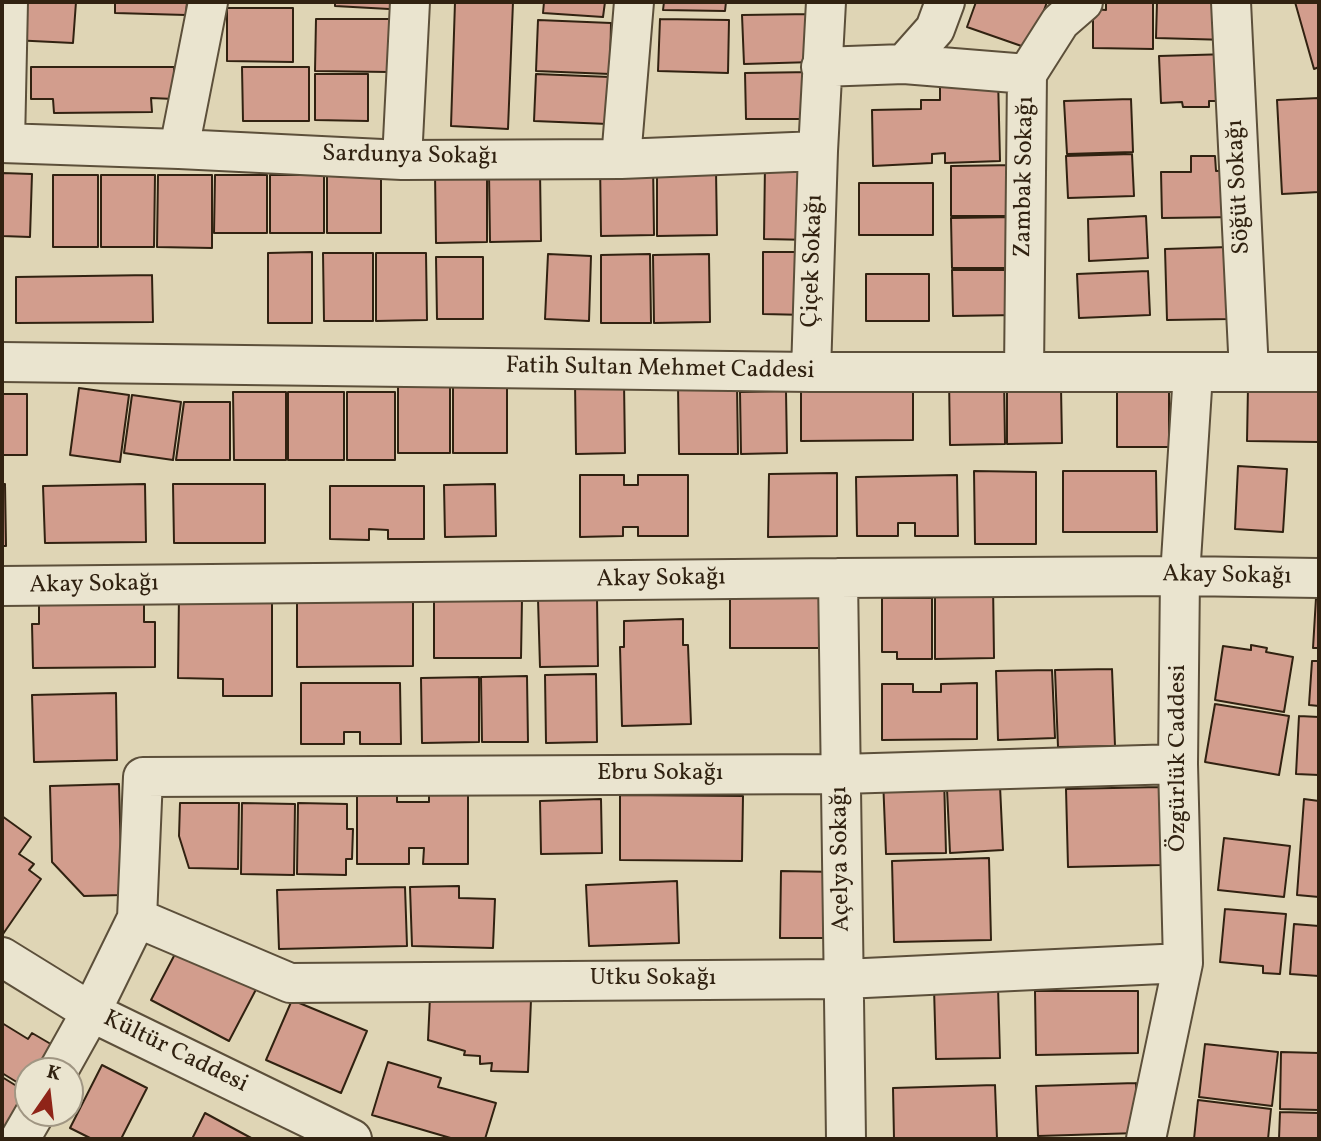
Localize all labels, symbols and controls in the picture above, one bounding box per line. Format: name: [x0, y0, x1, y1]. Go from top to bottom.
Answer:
street label: Zambak Sokağı: [1010, 96, 1042, 258]
street label: Söğüt Sokağı: [1222, 119, 1258, 255]
street label: Sardunya Sokağı: [322, 141, 498, 173]
street label: Çiçek Sokağı: [797, 194, 831, 328]
street label: Fatih Sultan Mehmet Caddesi: [505, 353, 815, 387]
street label: Akay Sokağı: [1162, 561, 1292, 593]
street label: Akay Sokağı: [596, 564, 726, 596]
street label: Akay Sokağı: [29, 570, 159, 602]
street label: Özgürlük Caddesi: [1166, 664, 1194, 852]
street label: Ebru Sokağı: [597, 761, 723, 789]
street label: Açelya Sokağı: [826, 786, 858, 932]
street label: Utku Sokağı: [590, 966, 716, 994]
street label: Kültür Caddesi: [98, 1006, 252, 1100]
north arrow: [14, 1057, 84, 1127]
text: K: [44, 1059, 63, 1088]

